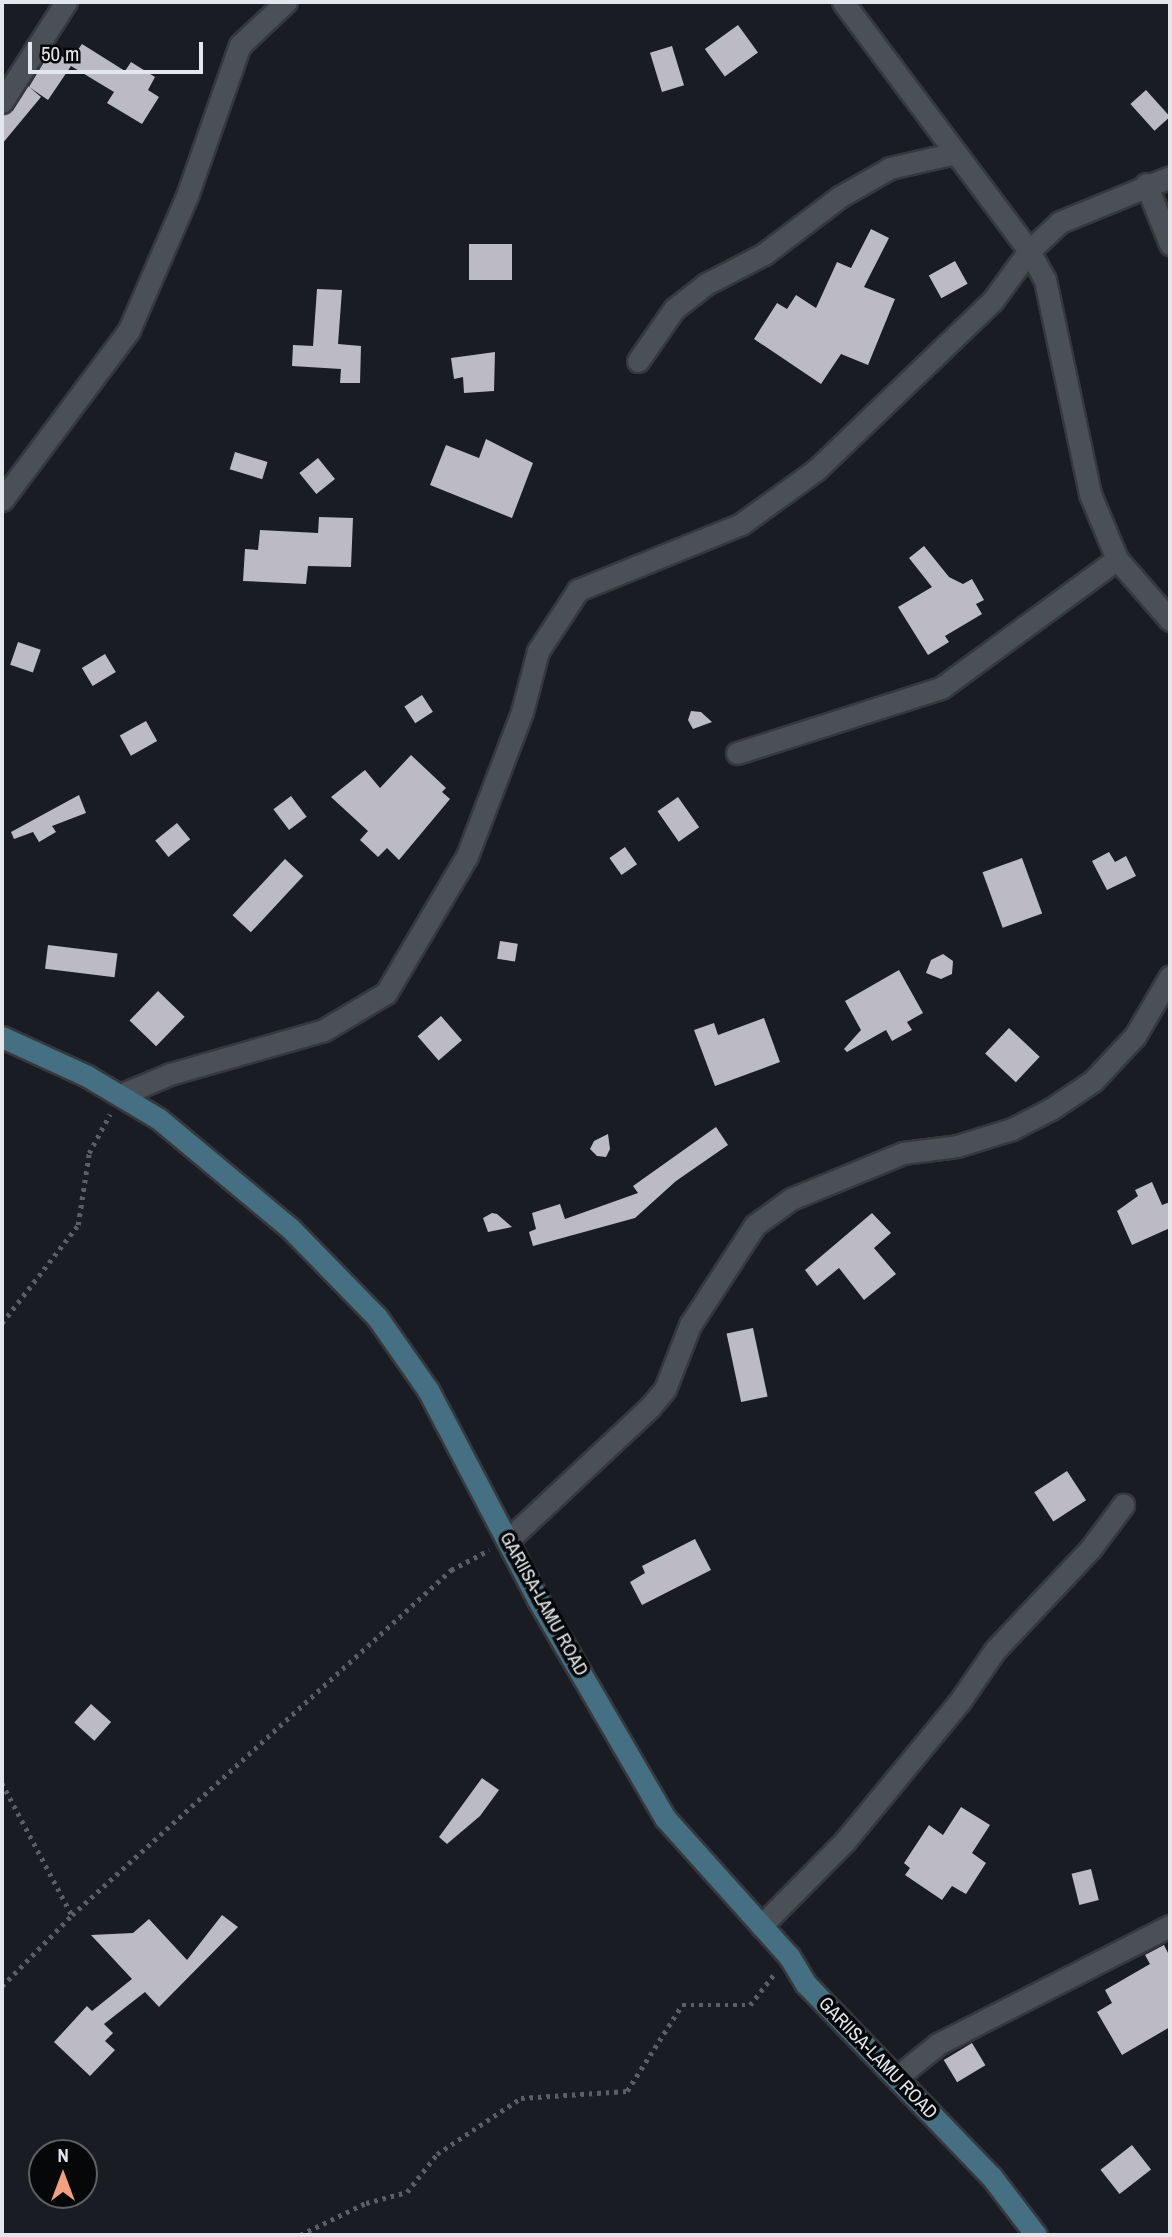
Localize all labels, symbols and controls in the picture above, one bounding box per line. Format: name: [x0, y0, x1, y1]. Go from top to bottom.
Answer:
scale bar: [32, 28, 206, 72]
text: 50 m: [41, 39, 79, 68]
street label: GARIISA-LAMU ROAD: [495, 1528, 593, 1680]
street label: GARIISA-LAMU ROAD: [814, 1992, 942, 2124]
north arrow: [28, 2139, 98, 2209]
text: N: [57, 2142, 69, 2168]

